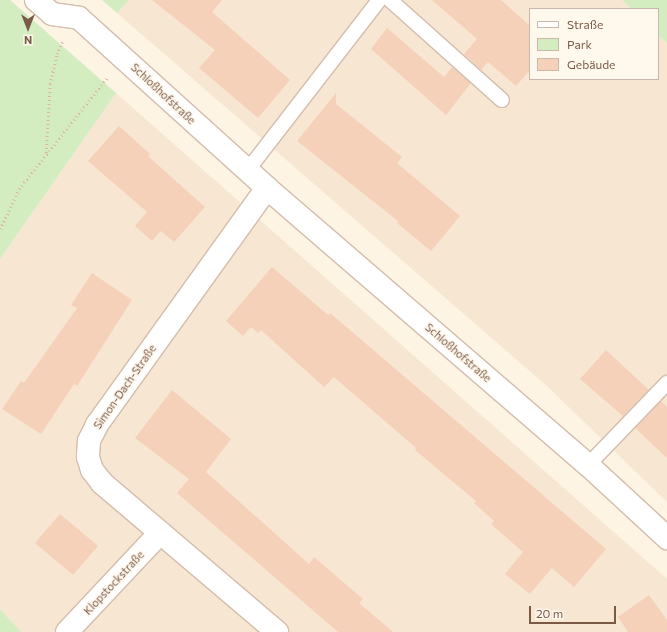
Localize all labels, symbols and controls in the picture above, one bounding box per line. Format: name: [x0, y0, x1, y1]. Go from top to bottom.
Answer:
north arrow: [8, 8, 48, 48]
legend: [529, 8, 659, 80]
text: Straße: [567, 17, 603, 31]
text: N: [24, 34, 32, 47]
text: Park: [567, 37, 592, 51]
text: Gebäude: [567, 57, 615, 71]
street label: Schloßhofstraße: [128, 61, 198, 127]
street label: Schloßhofstraße: [422, 321, 494, 385]
street label: Simon-Dach-Straße: [91, 342, 159, 432]
street label: Klopstockstraße: [81, 548, 147, 618]
scale bar: [531, 598, 618, 624]
text: 20 m: [536, 606, 563, 620]

